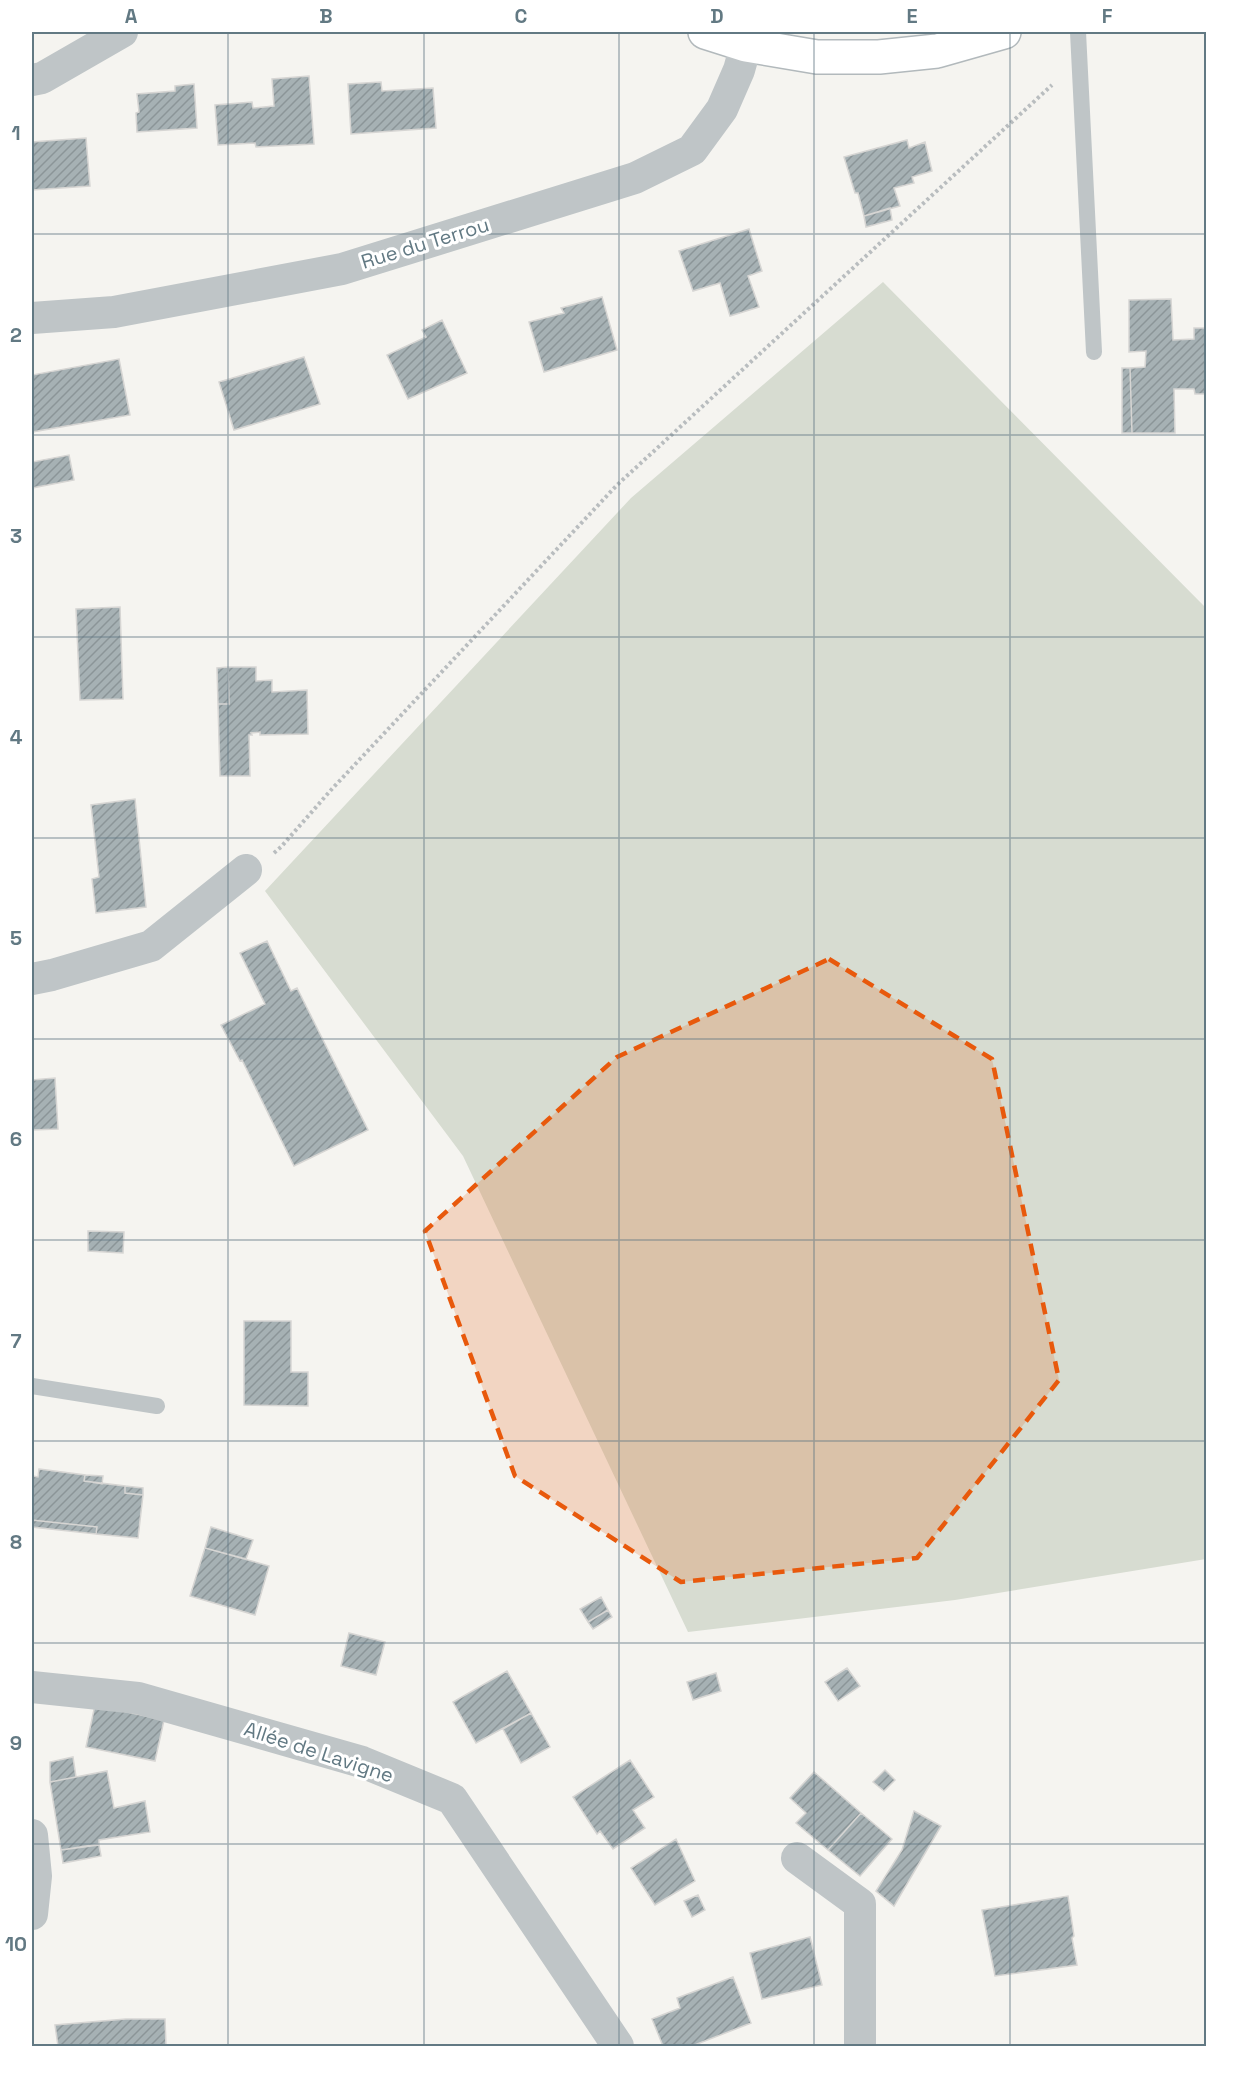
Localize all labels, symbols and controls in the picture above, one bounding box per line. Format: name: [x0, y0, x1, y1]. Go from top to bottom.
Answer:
text: A: [125, 3, 138, 29]
text: B: [319, 3, 333, 29]
text: C: [515, 3, 528, 29]
text: D: [710, 3, 724, 29]
text: E: [906, 3, 918, 29]
text: F: [1102, 3, 1113, 29]
text: 1: [11, 120, 21, 146]
street label: Rue du Terrou: [358, 211, 492, 275]
text: 2: [10, 322, 22, 348]
text: 3: [10, 523, 22, 549]
text: 4: [10, 724, 23, 750]
text: 5: [10, 925, 22, 951]
text: 6: [10, 1126, 22, 1152]
text: 7: [10, 1328, 22, 1354]
text: 8: [10, 1529, 22, 1555]
street label: Allée de Lavigne: [241, 1716, 397, 1788]
text: 9: [10, 1730, 22, 1756]
text: 10: [5, 1931, 27, 1957]

